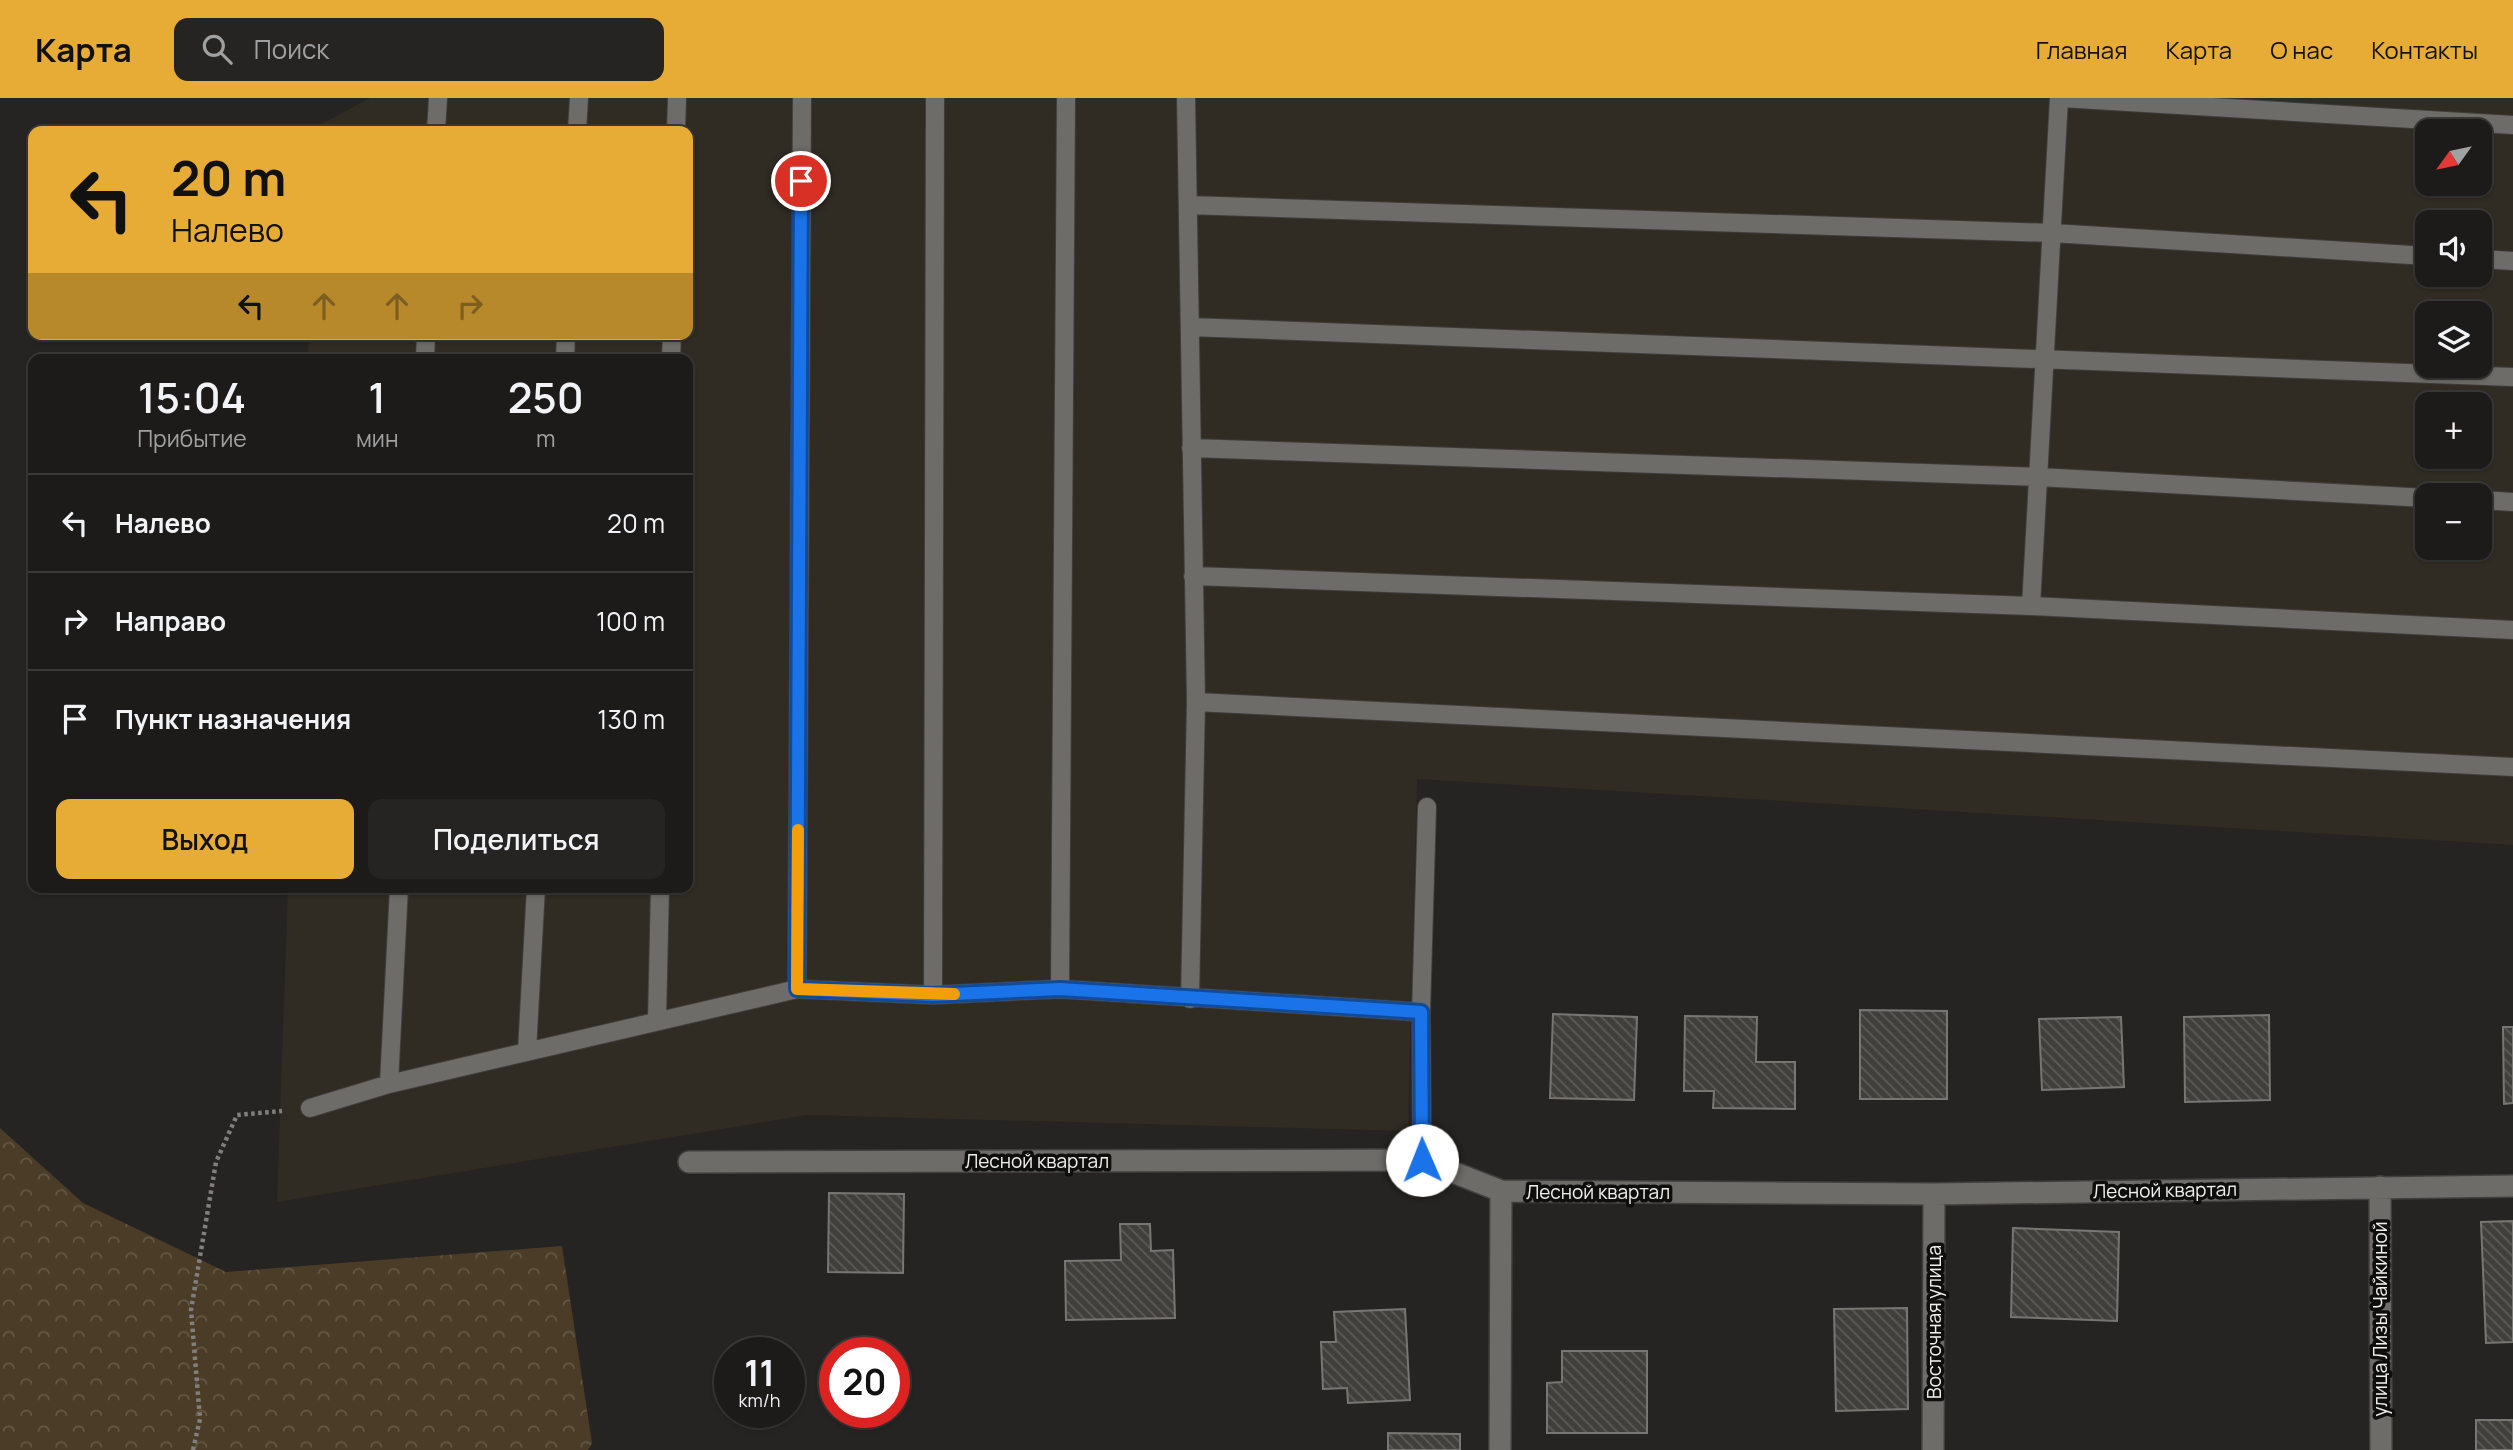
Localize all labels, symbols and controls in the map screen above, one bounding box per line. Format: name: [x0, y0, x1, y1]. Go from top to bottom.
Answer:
search box: [174, 18, 664, 81]
text: Карта: [35, 27, 132, 72]
icon: search: [198, 30, 236, 68]
text: Поиск: [254, 31, 329, 67]
text: Главная: [2036, 33, 2127, 66]
text: Карта: [2165, 33, 2232, 66]
text: О нас: [2270, 33, 2333, 66]
text: Контакты: [2371, 33, 2478, 66]
north arrow: [2415, 119, 2492, 196]
map controls: [2415, 119, 2492, 560]
text: 20 m: [171, 144, 286, 211]
pin: [771, 151, 831, 211]
icon: left: [56, 154, 147, 245]
icon: arrive: [782, 162, 820, 200]
text: Налево: [171, 208, 284, 252]
button: sound: [2415, 210, 2492, 287]
icon: left: [232, 287, 270, 325]
icon: ahead: [305, 287, 343, 325]
icon: ahead: [378, 287, 416, 325]
icon: right: [451, 287, 489, 325]
button: layers: [2415, 301, 2492, 378]
text: 15:04: [138, 368, 246, 426]
text: 1: [368, 368, 386, 426]
text: 250: [508, 368, 584, 426]
button: +: [2415, 392, 2492, 469]
text: Прибытие: [137, 422, 247, 454]
text: мин: [356, 422, 399, 454]
text: m: [536, 422, 555, 454]
button: −: [2415, 483, 2492, 560]
icon: left: [56, 504, 94, 542]
text: Налево: [115, 505, 211, 541]
text: 20 m: [607, 505, 665, 541]
icon: right: [56, 602, 94, 640]
text: Направо: [115, 603, 226, 639]
text: 100 m: [596, 603, 665, 639]
icon: arrive: [56, 700, 94, 738]
text: Пункт назначения: [115, 701, 351, 737]
text: 130 m: [597, 701, 665, 737]
button: Выход: [56, 799, 354, 879]
button: Поделиться: [368, 799, 665, 879]
position arrow: [1385, 1123, 1459, 1197]
street label: Лесной квартал: [965, 1148, 1109, 1174]
street label: Лесной квартал: [2093, 1176, 2237, 1204]
street label: Лесной квартал: [1526, 1179, 1670, 1205]
street label: улица Лизы Чайкиной: [2367, 1222, 2393, 1416]
street label: Восточная улица: [1921, 1245, 1947, 1399]
speed limit sign: 20: [819, 1337, 910, 1428]
text: 11: [744, 1349, 775, 1397]
text: km/h: [739, 1388, 780, 1412]

